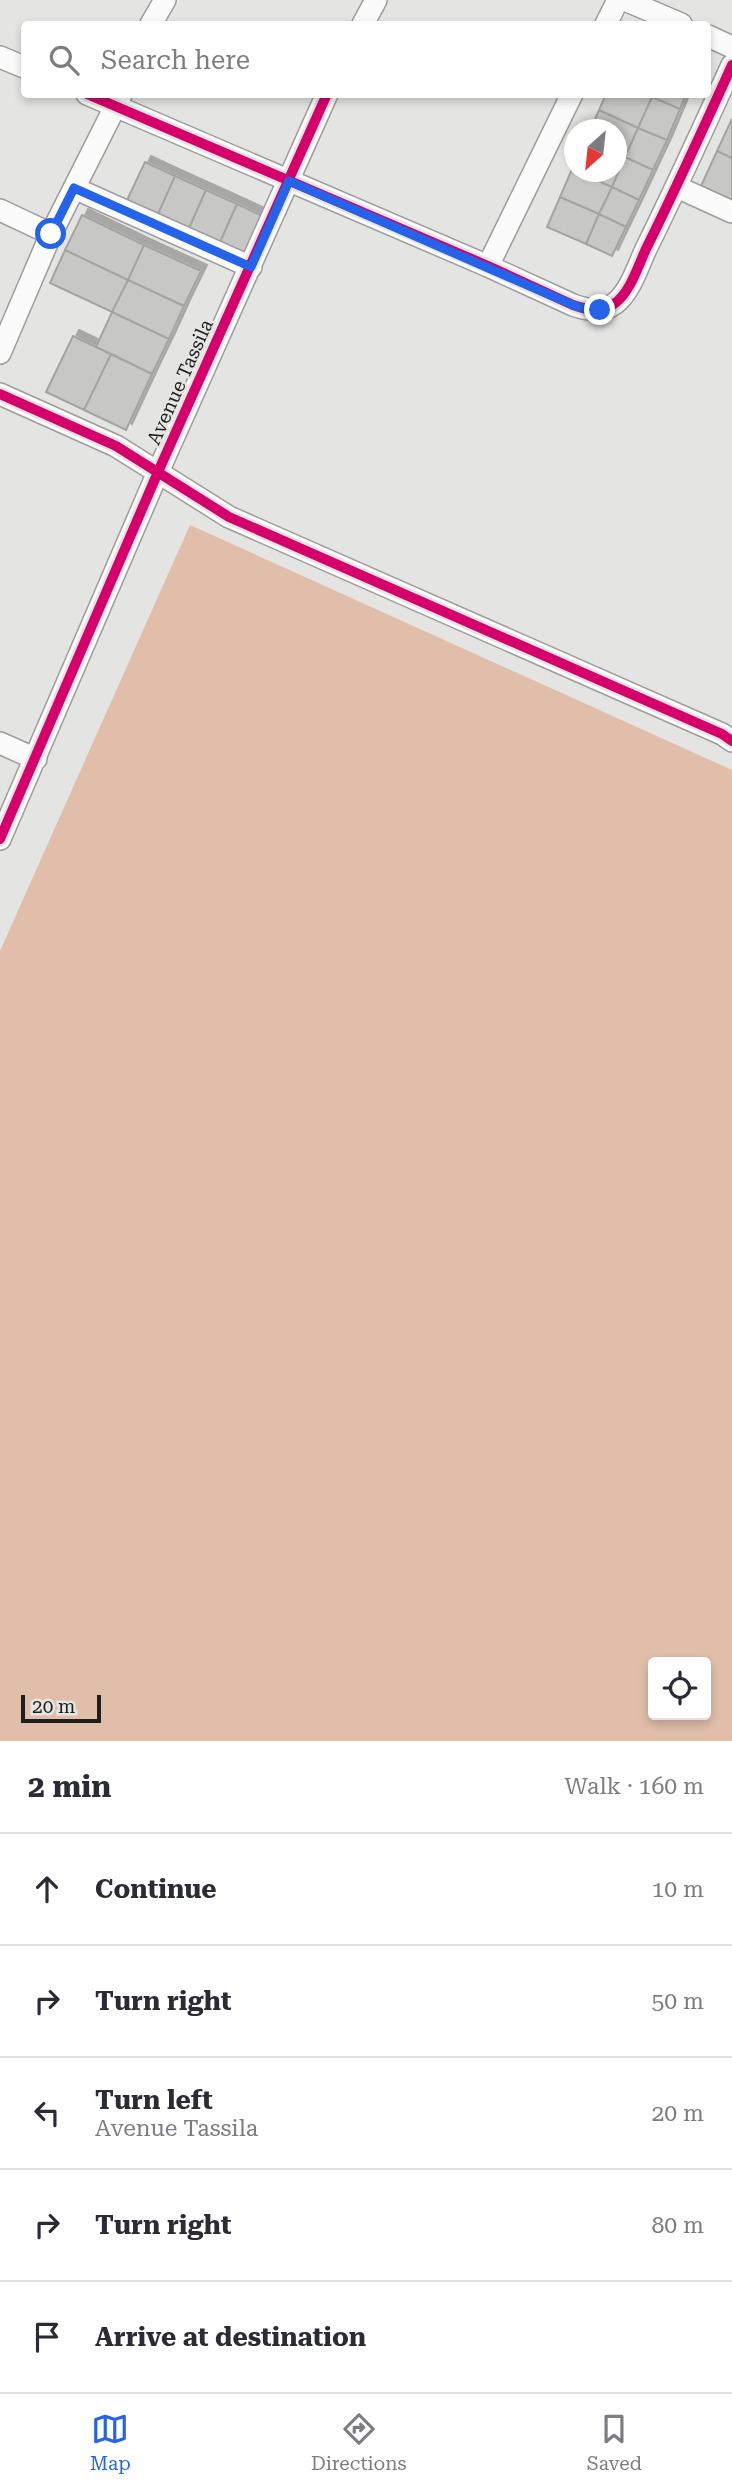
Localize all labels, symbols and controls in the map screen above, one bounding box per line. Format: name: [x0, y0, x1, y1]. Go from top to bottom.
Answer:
search box: [21, 21, 711, 98]
icon: search: [45, 41, 83, 79]
text: Search here: [101, 45, 250, 75]
north arrow: [564, 119, 627, 182]
route start: [35, 218, 66, 249]
route end: [584, 294, 615, 325]
street label: Avenue Tassila: [142, 315, 218, 448]
map controls: [648, 1657, 711, 1720]
button: locate: [648, 1657, 711, 1720]
scale bar: [21, 1692, 102, 1724]
text: 20 m: [32, 1695, 75, 1718]
text: 2 min: [28, 1769, 111, 1804]
text: Walk · 160 m: [565, 1773, 704, 1800]
icon: ahead: [28, 1870, 66, 1908]
text: Continue: [95, 1874, 217, 1904]
text: 10 m: [651, 1876, 704, 1903]
icon: right: [28, 1982, 66, 2020]
text: Turn right: [95, 1986, 231, 2016]
text: 50 m: [651, 1988, 704, 2015]
text: Turn left: [95, 2085, 213, 2115]
icon: left: [28, 2094, 66, 2132]
text: 20 m: [651, 2100, 704, 2127]
text: Avenue Tassila: [95, 2115, 258, 2142]
icon: right: [28, 2206, 66, 2244]
text: Turn right: [95, 2210, 231, 2240]
text: 80 m: [651, 2212, 704, 2239]
icon: arrive: [28, 2318, 66, 2356]
text: Arrive at destination: [95, 2322, 366, 2352]
tab: Map: [90, 2410, 131, 2475]
tab: Directions: [311, 2410, 407, 2475]
tab: Saved: [587, 2410, 642, 2475]

